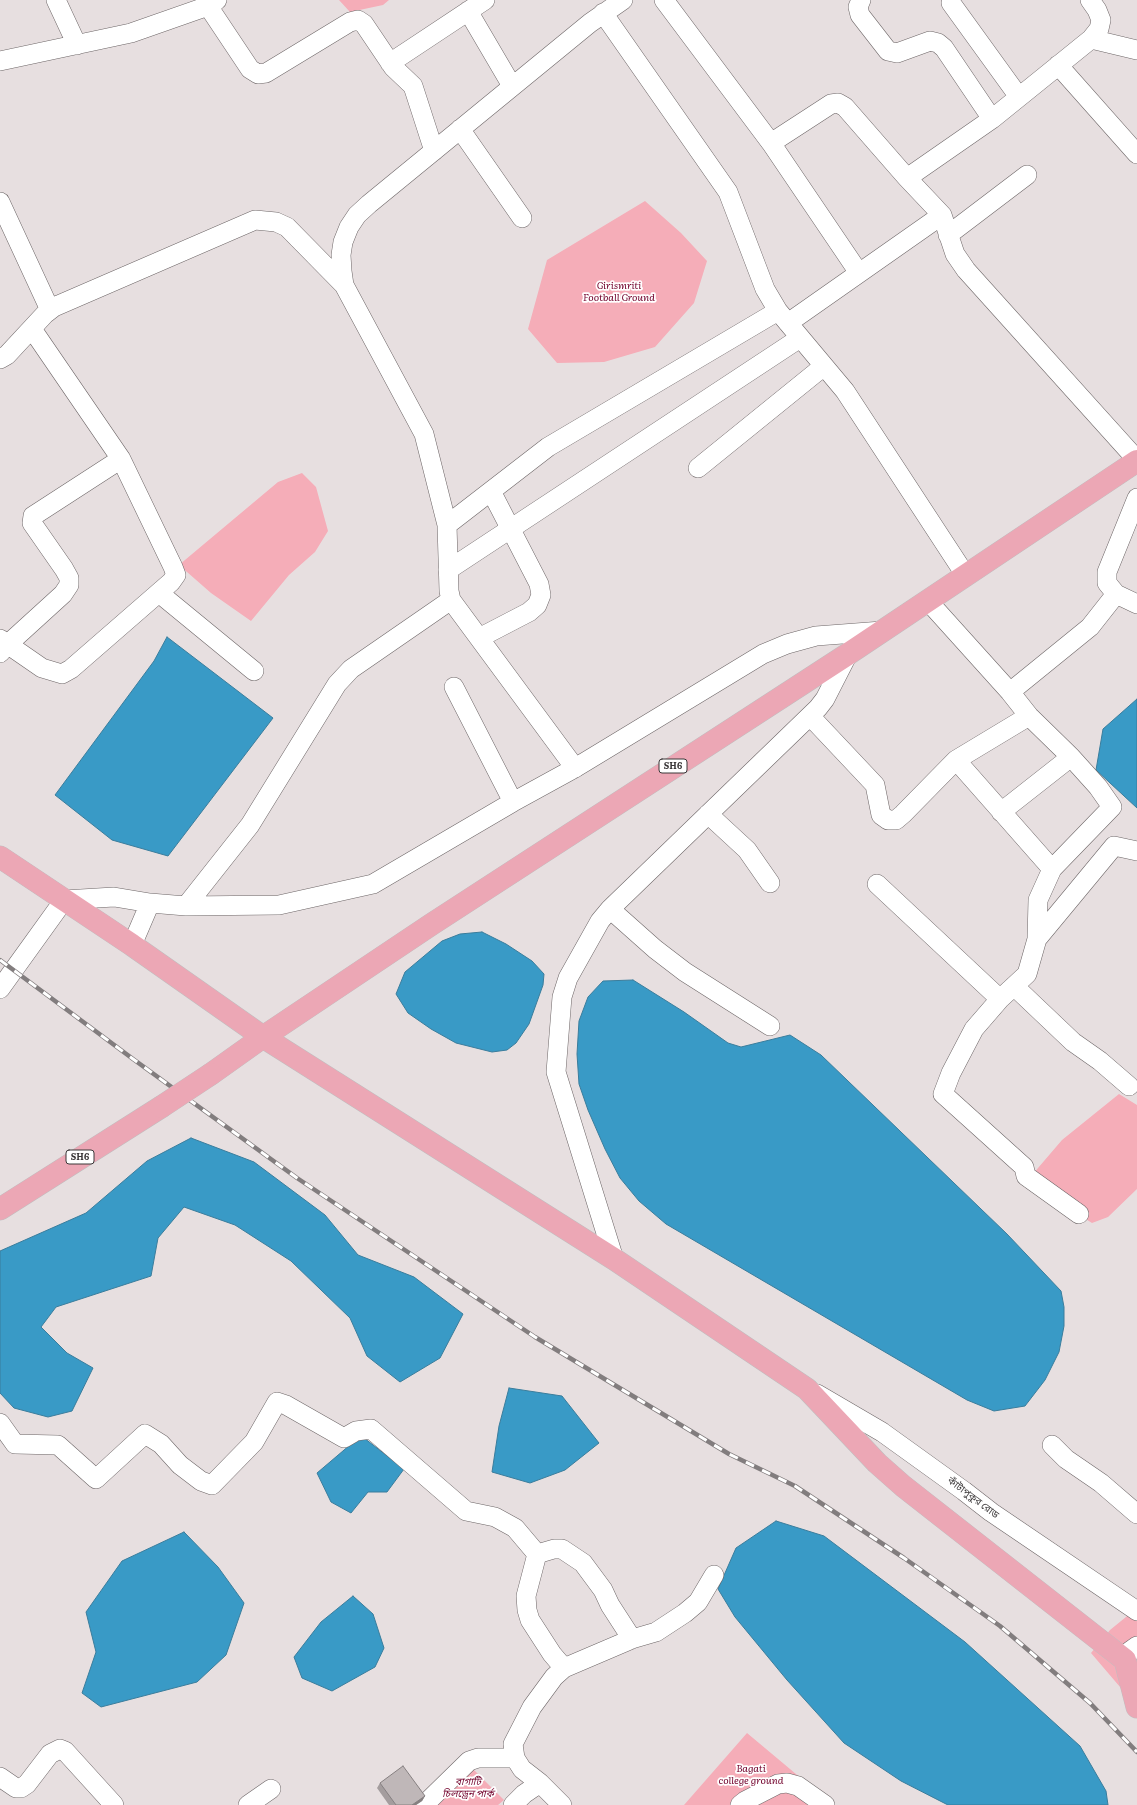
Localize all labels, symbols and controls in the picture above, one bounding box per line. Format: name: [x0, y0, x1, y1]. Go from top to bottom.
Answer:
park label: Girismriti Football Ground: [583, 280, 655, 304]
road number: SH6: [659, 759, 687, 773]
road number: SH6: [66, 1150, 94, 1164]
street label: কাঁটাপুকুর রোড: [945, 1475, 1001, 1521]
park label: Bagati college ground: [719, 1763, 783, 1786]
park label: বাগাটি চিলড্রেন পার্ক: [442, 1776, 494, 1800]

